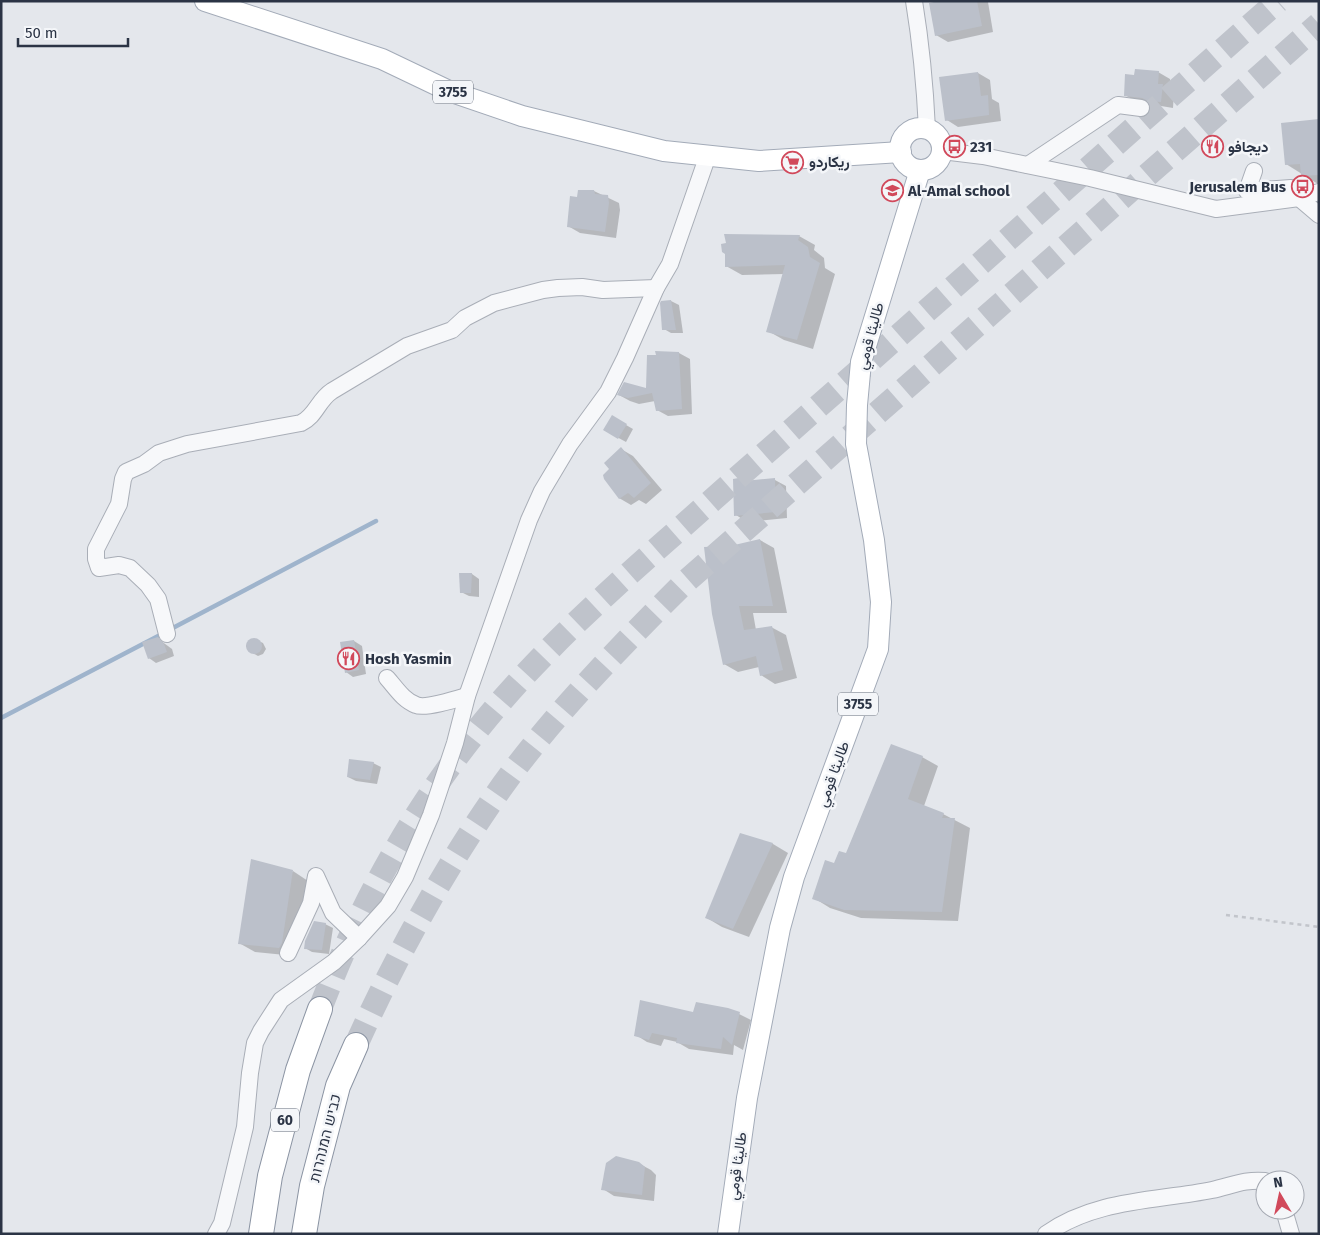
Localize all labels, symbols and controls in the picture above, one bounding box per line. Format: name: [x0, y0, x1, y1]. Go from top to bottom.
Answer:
scale bar: [18, 15, 128, 47]
text: 50 m: [25, 24, 58, 42]
road number: 3755: [433, 80, 473, 104]
bus stop icon: 231: [942, 135, 966, 159]
restaurant icon: ديجافو: [1200, 135, 1224, 159]
place label: 231: [970, 138, 992, 156]
place label: ديجافو: [1228, 138, 1268, 156]
supermarket icon: ريكاردو: [781, 150, 805, 174]
place label: ريكاردو: [809, 153, 850, 171]
bus stop icon: Jerusalem Bus: [1290, 175, 1314, 199]
place label: Jerusalem Bus: [1188, 178, 1286, 196]
school or university icon: Al-Amal school: [880, 179, 904, 203]
place label: Al-Amal school: [907, 182, 1010, 200]
street label: طاليثا قومي: [852, 300, 891, 373]
restaurant icon: Hosh Yasmin: [337, 647, 361, 671]
place label: Hosh Yasmin: [365, 650, 452, 668]
road number: 3755: [838, 692, 878, 716]
street label: طاليثا قومي: [813, 738, 857, 811]
street label: כביש המנהרות: [305, 1092, 345, 1184]
road number: 60: [271, 1108, 299, 1132]
street label: طاليثا قومي: [723, 1131, 755, 1202]
north arrow: [1255, 1170, 1305, 1220]
text: N: [1272, 1174, 1284, 1192]

